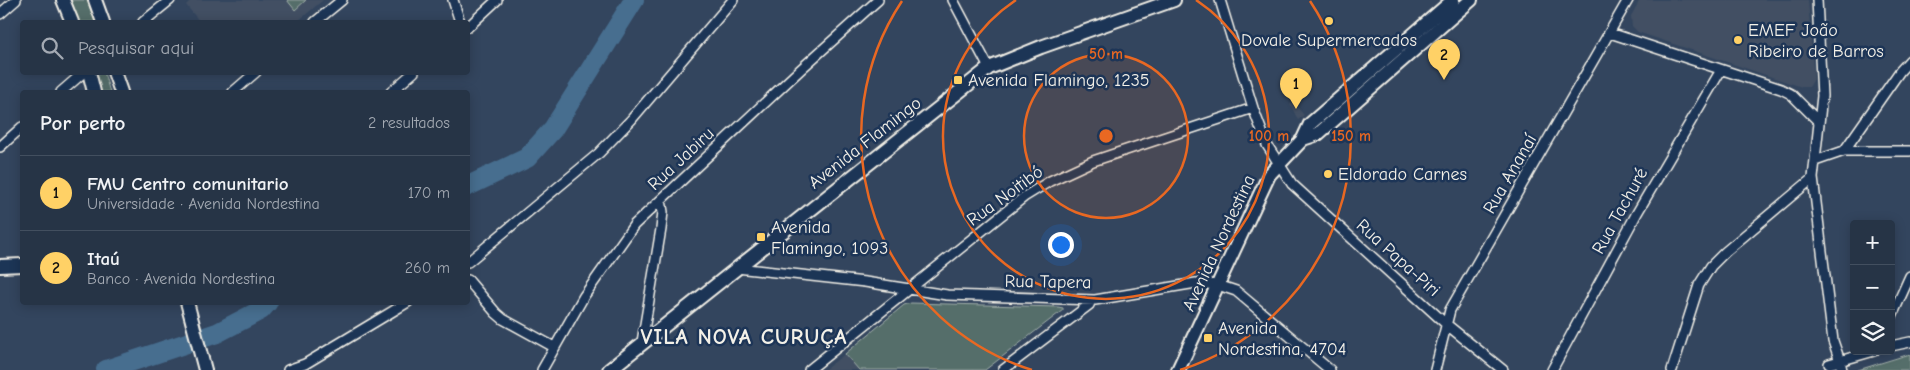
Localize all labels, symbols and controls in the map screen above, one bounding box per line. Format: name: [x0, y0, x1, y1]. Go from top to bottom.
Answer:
marker: Dovale Supermercados: [1323, 15, 1335, 27]
search box: [20, 20, 470, 75]
place label: EMEF João Ribeiro de Barros: [1748, 20, 1884, 62]
place label: Dovale Supermercados: [1241, 30, 1417, 51]
icon: search: [38, 34, 66, 62]
marker: EMEF João Ribeiro de Barros: [1732, 34, 1744, 46]
text: Pesquisar aqui: [78, 37, 194, 59]
pin: 2: [1428, 39, 1460, 80]
text: 50 m: [1089, 45, 1123, 63]
pin: 1: [1280, 68, 1312, 109]
place label: Avenida Flamingo, 1235: [968, 70, 1150, 91]
marker: Avenida Flamingo, 1235: [952, 74, 964, 86]
street label: Avenida Flamingo: [805, 93, 925, 193]
text: Por perto: [40, 111, 125, 135]
text: 2 resultados: [368, 114, 450, 132]
street label: Rua Jabiru: [644, 123, 718, 195]
centre of rings: [1097, 127, 1115, 145]
text: 100 m: [1249, 127, 1289, 145]
text: 150 m: [1331, 127, 1371, 145]
street label: Rua Ananaí: [1479, 130, 1542, 217]
street label: Rua Noitibó: [963, 161, 1047, 231]
place label: Eldorado Carnes: [1338, 164, 1467, 185]
street label: Rua Tachuré: [1588, 164, 1652, 258]
marker: Eldorado Carnes: [1322, 168, 1334, 180]
street label: Avenida Nordestina: [1178, 171, 1260, 315]
text: FMU Centro comunitario: [87, 173, 289, 195]
text: 1: [53, 184, 59, 202]
text: 170 m: [408, 184, 450, 202]
text: Universidade · Avenida Nordestina: [87, 195, 320, 213]
street label: Rua Papa-Piri: [1352, 215, 1444, 301]
place label: Avenida Flamingo, 1093: [771, 217, 888, 259]
map controls: [1850, 220, 1895, 355]
button: +: [1850, 220, 1895, 265]
marker: Avenida Flamingo, 1093: [755, 231, 767, 243]
your location: [1048, 232, 1074, 258]
text: Itaú: [87, 248, 120, 270]
text: 2: [52, 259, 60, 277]
text: 260 m: [405, 259, 450, 277]
button: −: [1850, 265, 1895, 310]
text: Banco · Avenida Nordestina: [87, 270, 275, 288]
street label: Rua Tapera: [1004, 271, 1092, 293]
button: layers: [1850, 310, 1895, 355]
place label: Avenida Nordestina, 4704: [1218, 318, 1346, 360]
district label: VILA NOVA CURUÇA: [640, 324, 848, 350]
marker: Avenida Nordestina, 4704: [1202, 332, 1214, 344]

